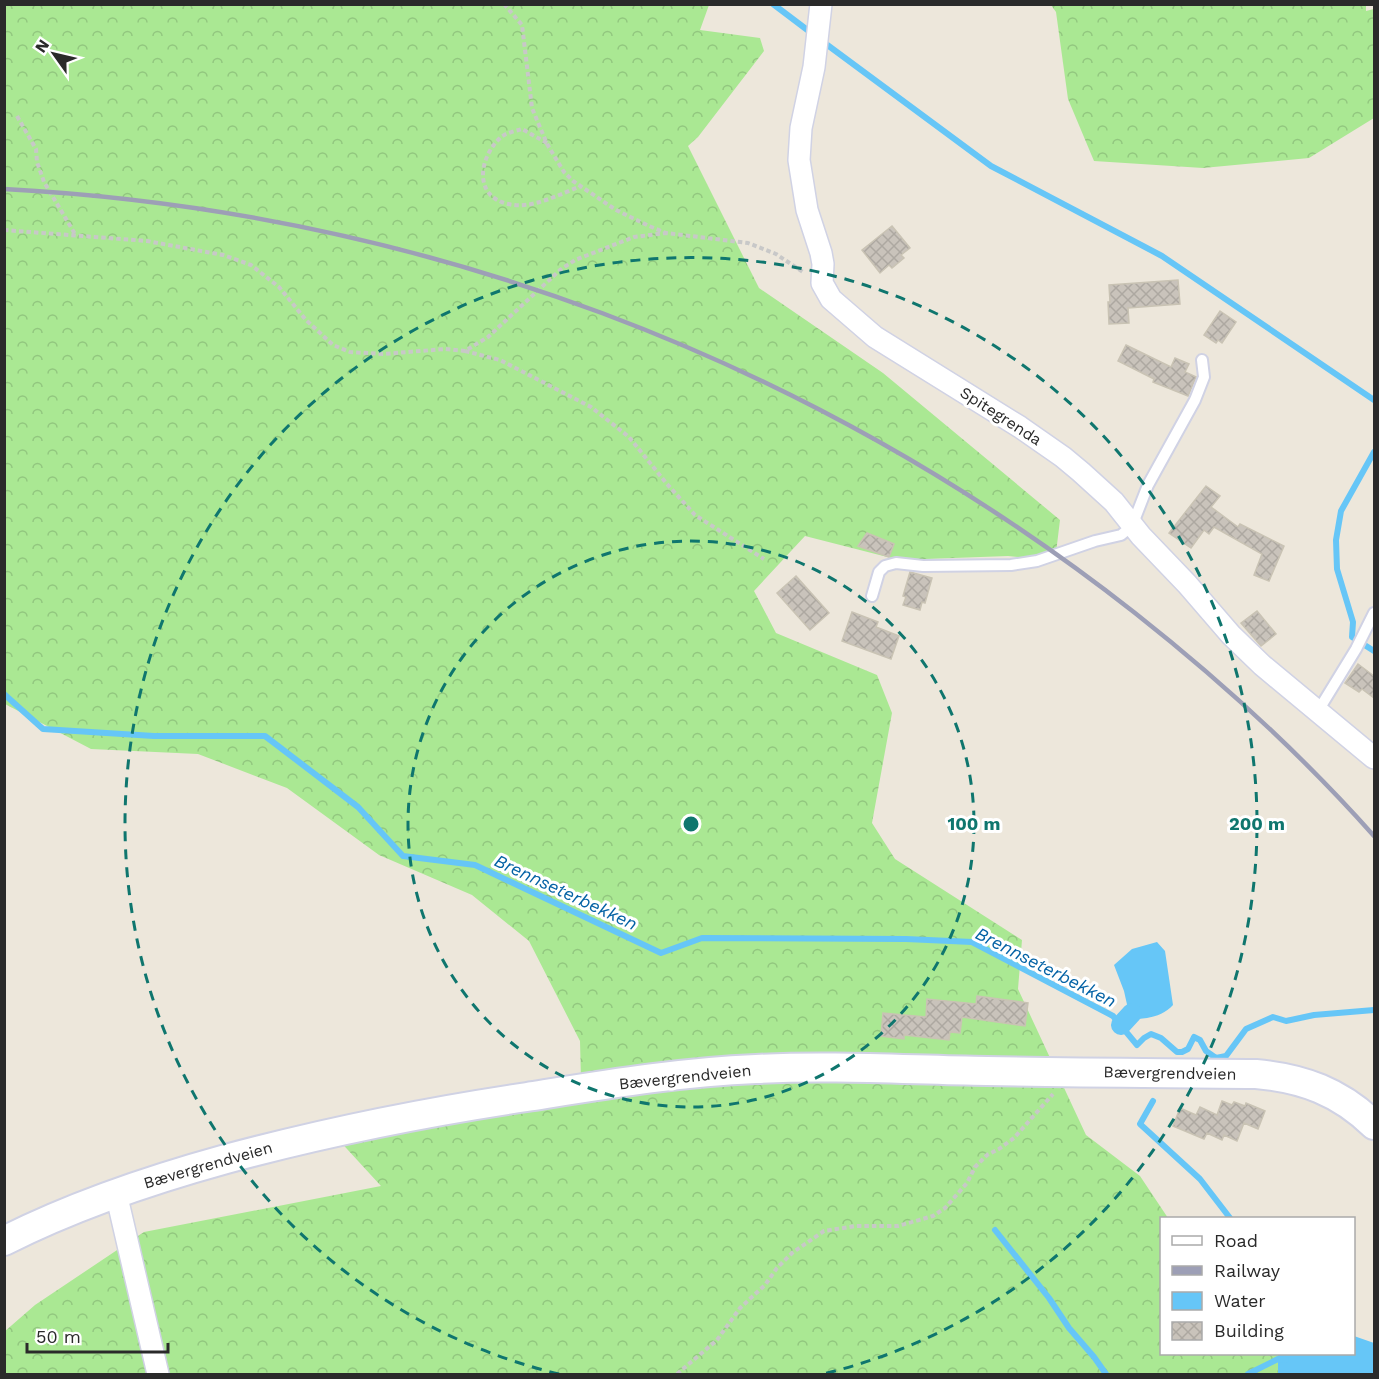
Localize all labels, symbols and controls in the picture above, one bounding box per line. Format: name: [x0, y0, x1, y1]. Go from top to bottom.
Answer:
north arrow: [24, 24, 84, 84]
text: N: [31, 36, 53, 56]
street label: Spitegrenda: [957, 383, 1045, 449]
text: 100 m: [947, 813, 1001, 834]
text: 200 m: [1229, 813, 1285, 834]
centre of rings: [681, 814, 701, 834]
water label: Brennseterbekken: [491, 850, 641, 934]
water label: Brennseterbekken: [972, 922, 1120, 1012]
street label: Bævergrendveien: [618, 1061, 752, 1093]
street label: Bævergrendveien: [1103, 1062, 1237, 1084]
street label: Bævergrendveien: [141, 1138, 275, 1192]
legend: [1160, 1217, 1355, 1355]
text: Road: [1214, 1230, 1258, 1251]
text: Railway: [1214, 1260, 1281, 1281]
text: Water: [1214, 1290, 1266, 1311]
scale bar: [27, 1316, 168, 1354]
text: Building: [1214, 1320, 1284, 1341]
text: 50 m: [36, 1326, 81, 1347]

